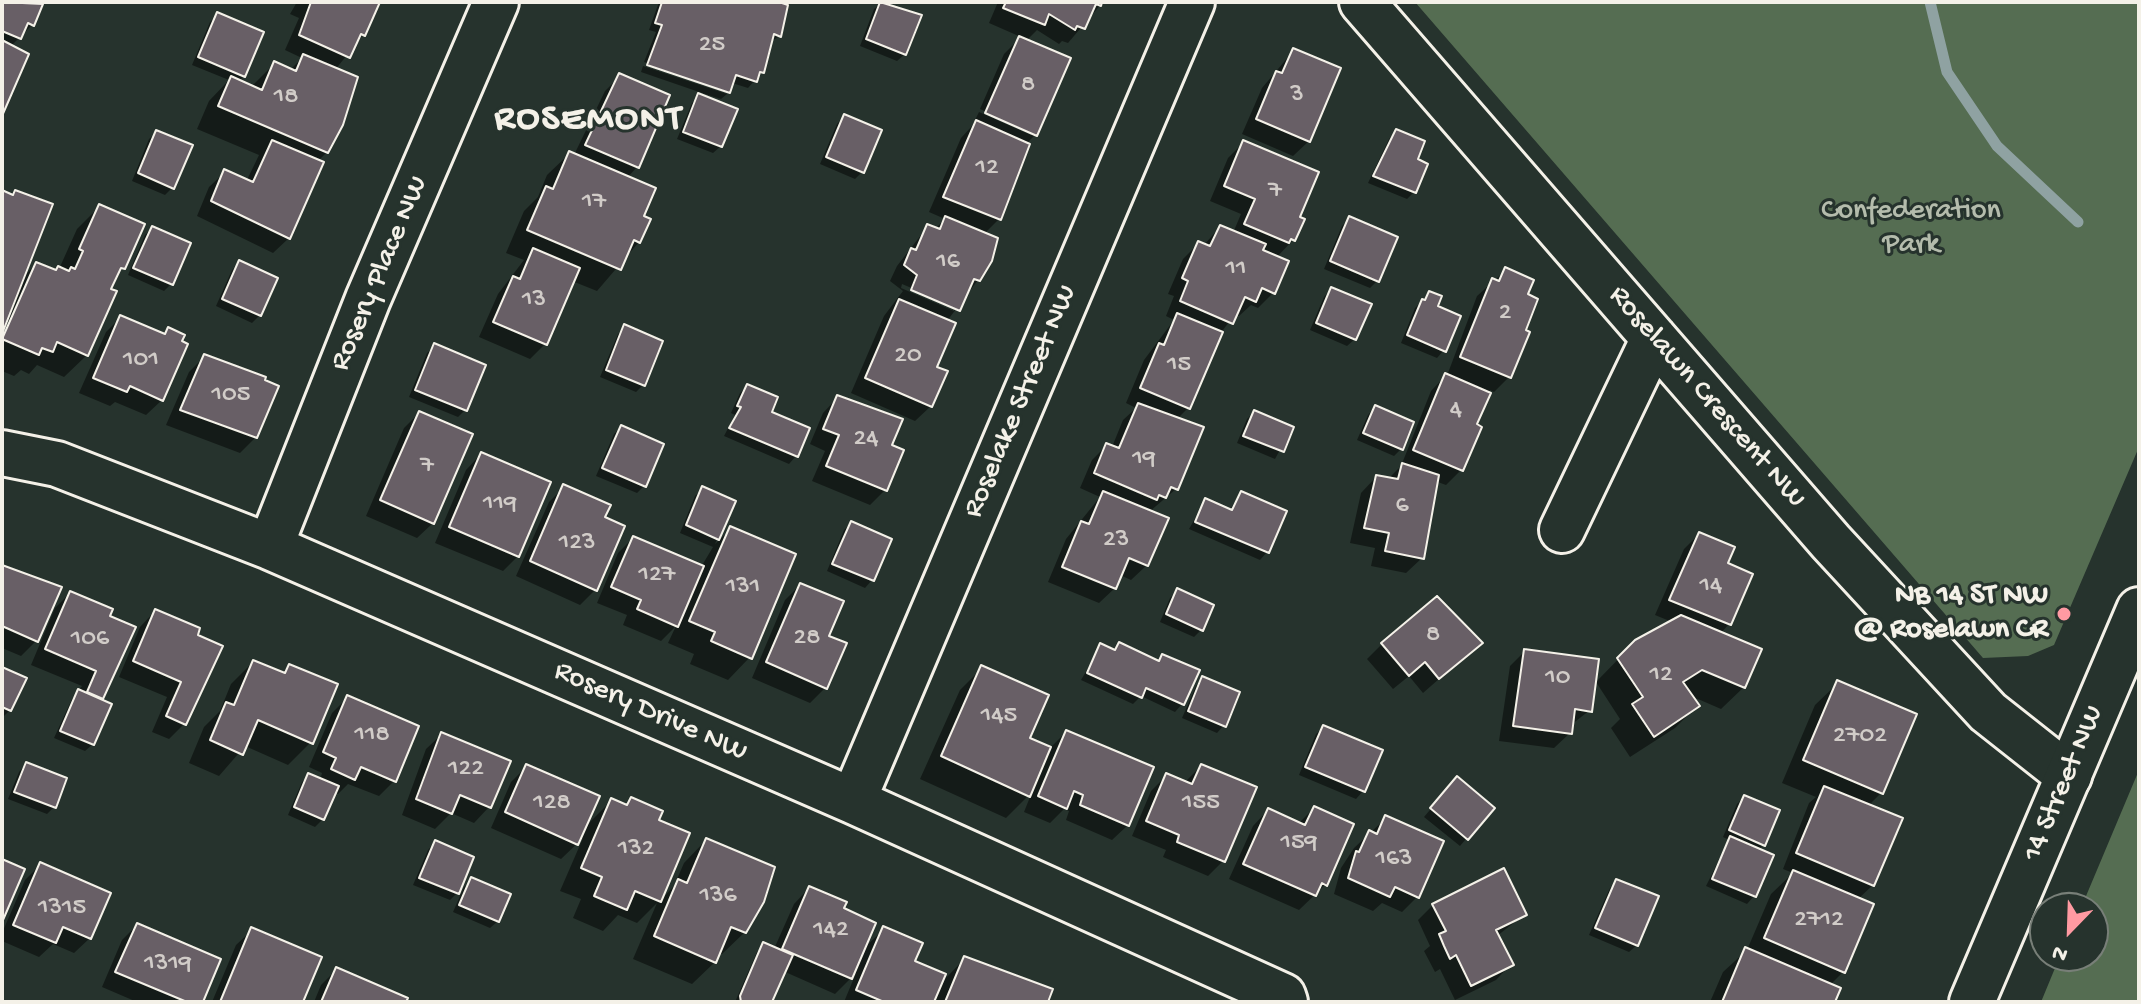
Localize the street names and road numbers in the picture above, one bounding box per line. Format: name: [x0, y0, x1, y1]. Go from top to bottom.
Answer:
street label: Rosery Place NW: [324, 171, 438, 377]
street label: Roselawn Crescent NW: [1599, 279, 1813, 517]
street label: Roselake Street NW: [957, 280, 1087, 524]
street label: Rosery Drive NW: [548, 654, 752, 772]
street label: 14 Street NW: [2016, 701, 2114, 867]

